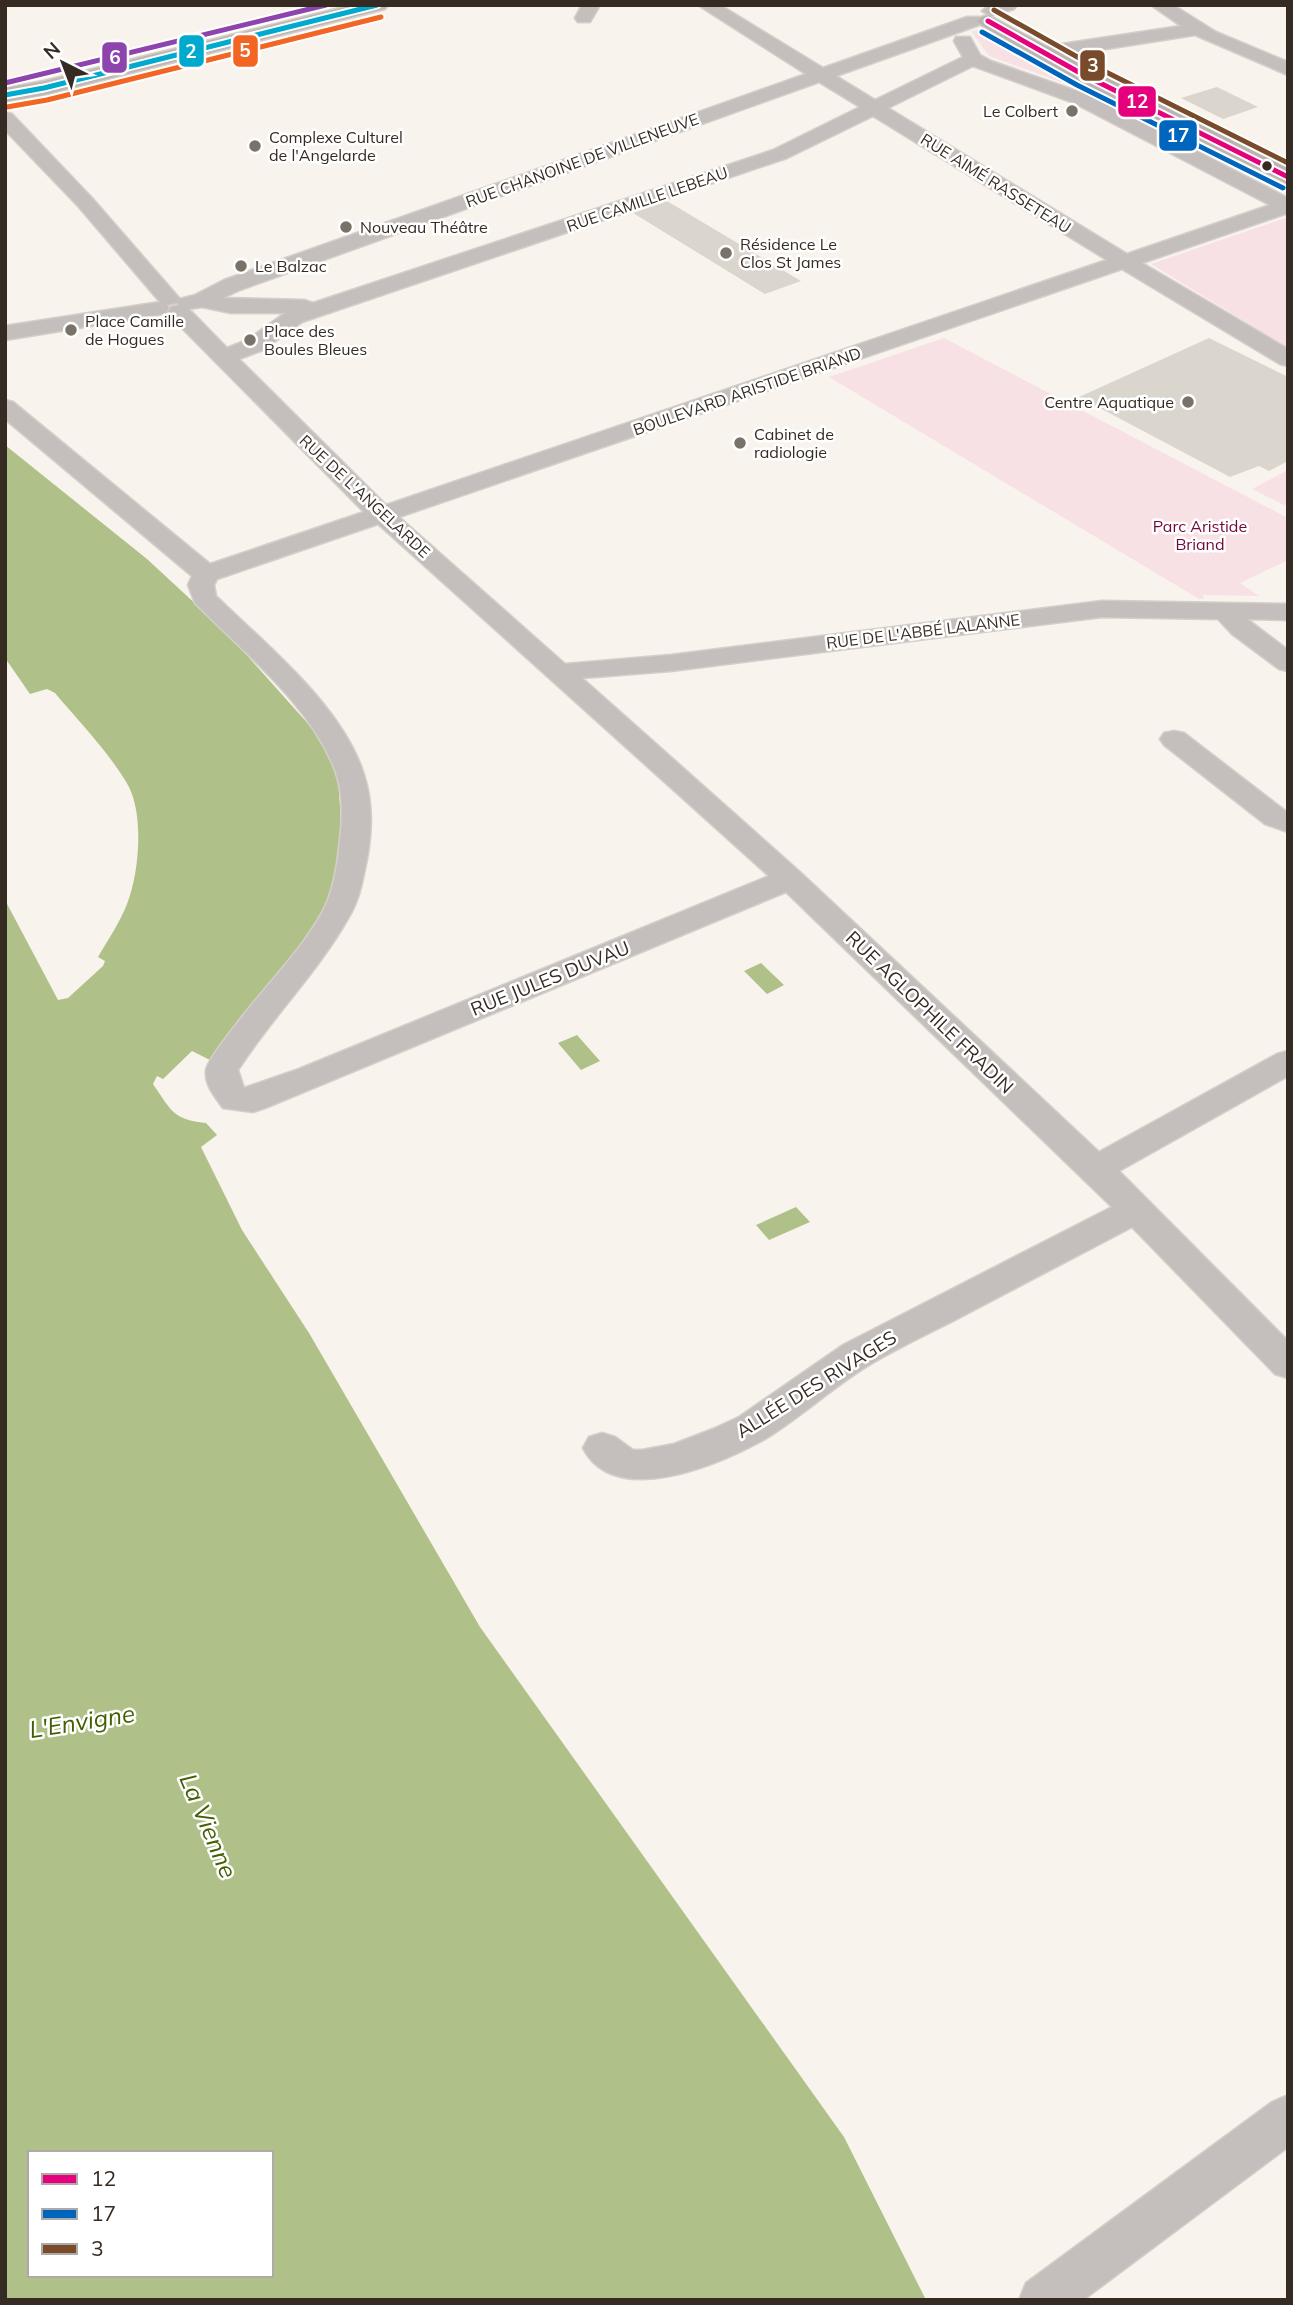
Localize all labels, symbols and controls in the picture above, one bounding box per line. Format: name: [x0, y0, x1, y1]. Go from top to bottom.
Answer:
north arrow: [28, 28, 98, 98]
line badge: 2: [178, 34, 205, 68]
line badge: 5: [232, 34, 259, 68]
text: N: [38, 37, 65, 64]
text: 5: [239, 38, 251, 62]
text: 2: [185, 39, 197, 63]
line badge: 6: [101, 41, 128, 74]
text: 6: [109, 45, 121, 69]
line badge: 3: [1079, 49, 1106, 82]
text: 3: [1087, 53, 1099, 77]
line badge: 12: [1117, 85, 1157, 118]
text: 12: [1126, 89, 1148, 113]
place label: Le Colbert: [983, 101, 1058, 121]
marker: Le Colbert: [1064, 103, 1080, 119]
street label: RUE CHANOINE DE VILLENEUVE: [463, 108, 701, 212]
line badge: 17: [1158, 119, 1198, 152]
text: 17: [1167, 123, 1189, 147]
place label: Complexe Culturel de l'Angelarde: [269, 127, 403, 165]
street label: RUE AIMÉ RASSETEAU: [917, 129, 1075, 237]
marker: Complexe Culturel de l'Angelarde: [247, 138, 263, 154]
unlabelled marker: [1260, 159, 1274, 173]
street label: RUE CAMILLE LEBEAU: [564, 162, 730, 236]
place label: Nouveau Théâtre: [360, 217, 488, 237]
marker: Nouveau Théâtre: [338, 219, 354, 235]
place label: Résidence Le Clos St James: [740, 234, 841, 272]
marker: Résidence Le Clos St James: [718, 245, 734, 261]
place label: Le Balzac: [255, 256, 327, 276]
marker: Le Balzac: [233, 258, 249, 274]
place label: Place Camille de Hogues: [85, 311, 184, 349]
place label: Place des Boules Bleues: [264, 321, 367, 359]
marker: Place Camille de Hogues: [63, 322, 79, 338]
marker: Place des Boules Bleues: [242, 332, 258, 348]
street label: BOULEVARD ARISTIDE BRIAND: [630, 342, 864, 440]
place label: Centre Aquatique: [1044, 392, 1174, 412]
marker: Centre Aquatique: [1180, 394, 1196, 410]
place label: Cabinet de radiologie: [754, 424, 834, 462]
street label: RUE DE L'ANGELARDE: [295, 430, 435, 562]
marker: Cabinet de radiologie: [732, 435, 748, 451]
park label: Parc Aristide Briand: [1153, 516, 1247, 554]
street label: RUE DE L'ABBÉ LALANNE: [825, 609, 1021, 653]
street label: RUE AGLOPHILE FRADIN: [841, 925, 1019, 1099]
street label: RUE JULES DUVAU: [467, 935, 633, 1021]
street label: ALLÉE DES RIVAGES: [731, 1325, 901, 1443]
water label: L'Envigne: [27, 1698, 137, 1744]
water label: La Vienne: [174, 1769, 244, 1882]
legend: [28, 2151, 273, 2277]
text: 12: [91, 2165, 116, 2191]
text: 17: [91, 2200, 116, 2226]
text: 3: [91, 2235, 104, 2261]

